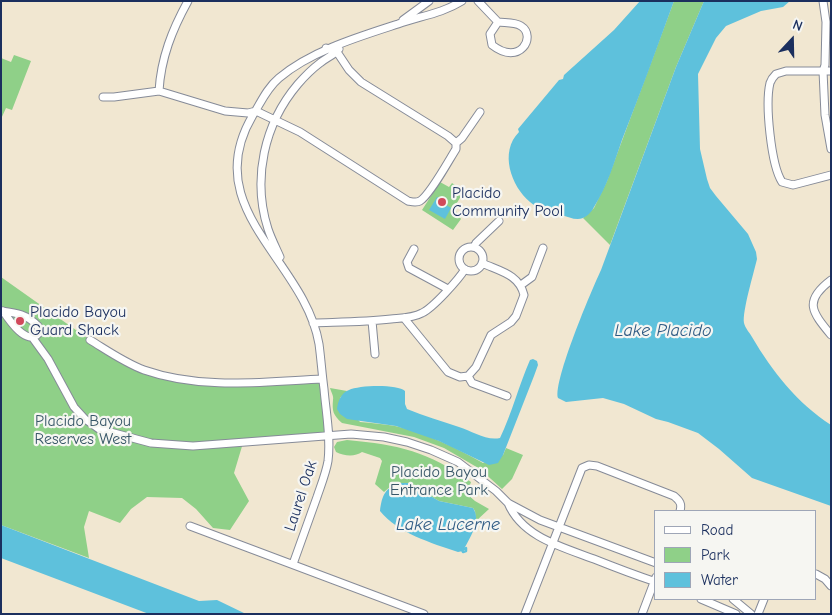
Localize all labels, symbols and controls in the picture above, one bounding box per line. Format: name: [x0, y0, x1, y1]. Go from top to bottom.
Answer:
north arrow: [767, 15, 817, 65]
text: N: [790, 16, 805, 35]
place label: Placido Community Pool: [452, 183, 563, 221]
marker: Placido Community Pool: [436, 196, 448, 208]
place label: Placido Bayou Guard Shack: [30, 302, 126, 340]
marker: Placido Bayou Guard Shack: [14, 315, 26, 327]
water label: Lake Placido: [615, 320, 711, 342]
park label: Placido Bayou Reserves West: [35, 411, 131, 449]
street label: Laurel Oak: [281, 458, 321, 534]
park label: Placido Bayou Entrance Park: [390, 462, 488, 500]
legend: [654, 510, 817, 600]
water label: Lake Lucerne: [396, 514, 500, 536]
text: Road: [701, 521, 733, 539]
text: Park: [701, 546, 730, 564]
text: Water: [701, 571, 738, 589]

